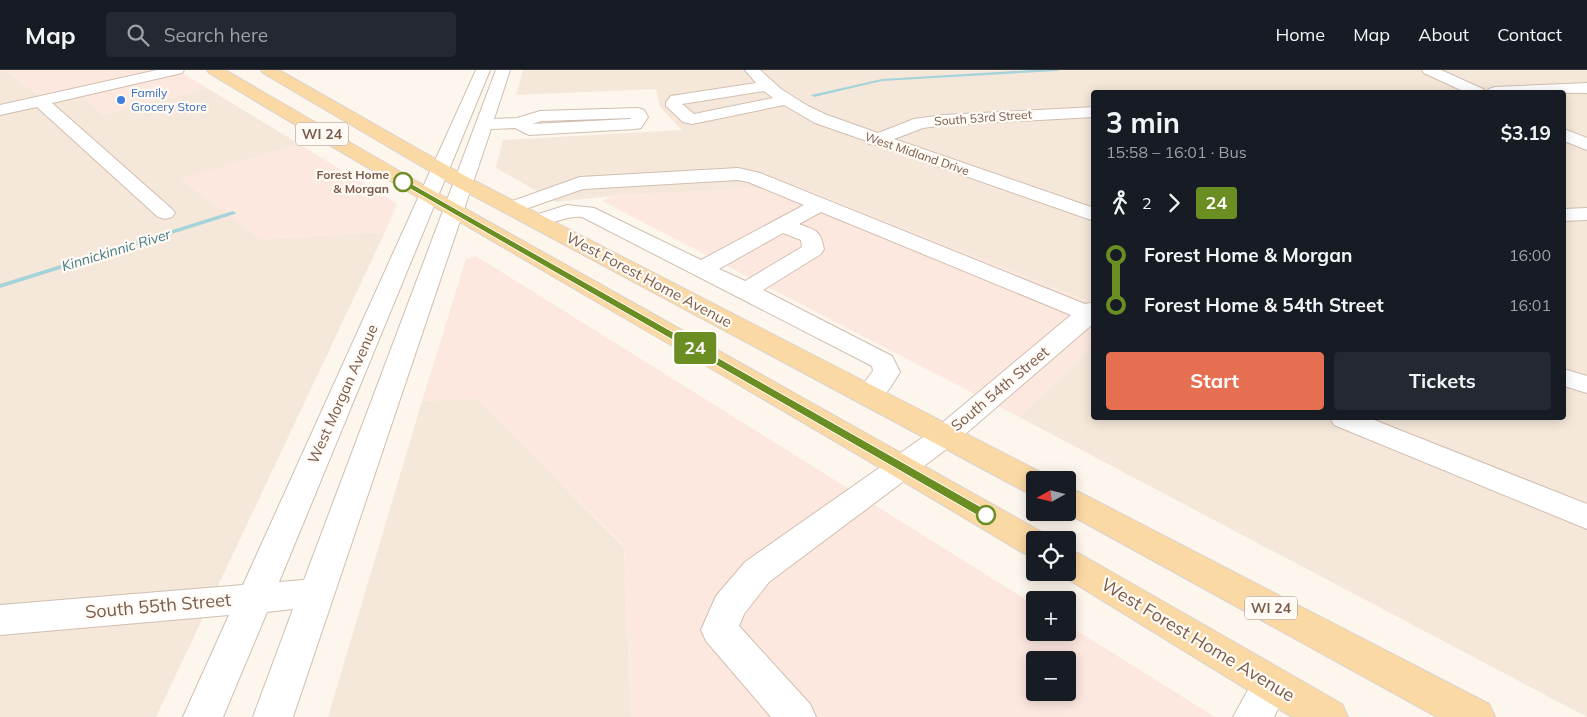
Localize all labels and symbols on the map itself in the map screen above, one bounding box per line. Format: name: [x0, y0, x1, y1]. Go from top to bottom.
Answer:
place label: Family Grocery Store: [131, 85, 207, 114]
marker: Family Grocery Store: [115, 94, 127, 106]
street label: South 53rd Street: [934, 107, 1032, 128]
road number: WI 24: [296, 122, 348, 146]
street label: West Midland Drive: [863, 129, 971, 178]
place label: Forest Home & Morgan: [317, 167, 389, 196]
marker: Forest Home & Morgan: [393, 172, 413, 192]
water label: Kinnickinnic River: [59, 225, 173, 275]
street label: West Forest Home Avenue: [563, 228, 735, 331]
street label: West Morgan Avenue: [303, 321, 382, 466]
line badge: 24: [672, 332, 718, 364]
street label: South 54th Street: [947, 342, 1053, 435]
north arrow: [1026, 471, 1076, 521]
unlabelled marker: [976, 505, 996, 525]
street label: West Forest Home Avenue: [1097, 573, 1299, 707]
street label: South 55th Street: [84, 588, 232, 623]
road number: WI 24: [1245, 596, 1297, 620]

